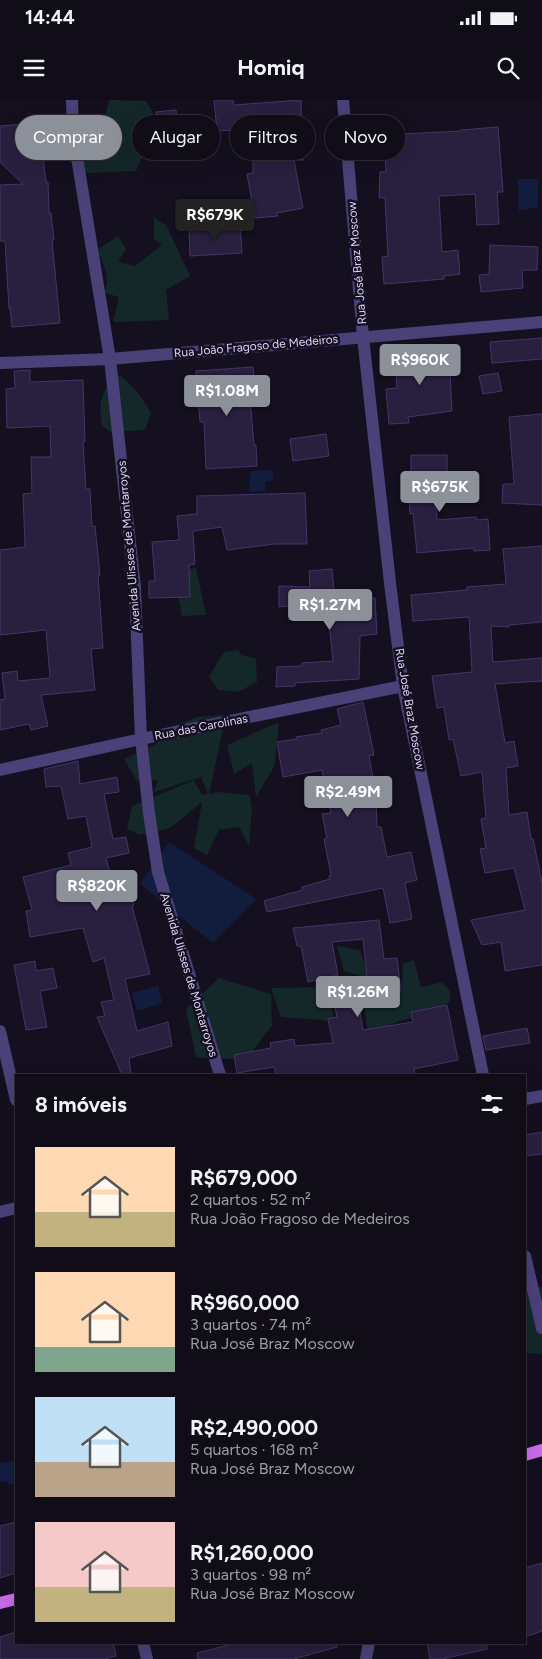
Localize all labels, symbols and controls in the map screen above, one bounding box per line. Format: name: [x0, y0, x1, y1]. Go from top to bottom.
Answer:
text: 14:44: [25, 6, 75, 29]
icon: menu: [20, 54, 48, 82]
text: Homiq: [237, 54, 305, 81]
icon: search: [494, 54, 522, 82]
chip: Comprar: [15, 115, 122, 160]
chip: Alugar: [132, 115, 220, 160]
chip: Filtros: [230, 115, 315, 160]
chip: Novo: [325, 115, 405, 160]
pin: R$679K: [174, 198, 256, 241]
street label: Rua José Braz Moscow: [345, 200, 369, 325]
text: R$679K: [186, 205, 244, 224]
street label: Rua João Fragoso de Medeiros: [173, 332, 339, 360]
pin: R$960K: [379, 344, 461, 386]
text: R$960K: [391, 350, 449, 369]
pin: R$1.08M: [181, 374, 273, 417]
text: R$1.08M: [195, 381, 259, 400]
street label: Avenida Ulisses de Montarroyos: [115, 460, 143, 632]
pin: R$675K: [399, 470, 481, 513]
text: R$675K: [411, 477, 469, 496]
pin: R$1.27M: [284, 588, 376, 631]
text: R$1.27M: [299, 595, 361, 614]
street label: Rua José Braz Moscow: [392, 647, 428, 772]
street label: Rua das Carolinas: [153, 711, 249, 743]
pin: R$2.49M: [302, 776, 394, 818]
text: R$2.49M: [315, 782, 381, 801]
pin: R$820K: [56, 870, 138, 912]
text: R$820K: [67, 876, 127, 895]
street label: Avenida Ulisses de Montarroyos: [157, 891, 221, 1059]
pin: R$1.26M: [312, 976, 404, 1018]
text: R$1.26M: [327, 982, 389, 1001]
icon: filters: [478, 1090, 506, 1118]
text: 8 imóveis: [35, 1092, 127, 1117]
text: R$679,000: [190, 1165, 297, 1190]
icon: home: [75, 1167, 135, 1227]
text: 2 quartos · 52 m²: [190, 1190, 311, 1209]
text: Rua João Fragoso de Medeiros: [190, 1209, 410, 1228]
text: R$960,000: [190, 1290, 299, 1315]
icon: home: [75, 1292, 135, 1352]
text: 3 quartos · 74 m²: [190, 1315, 311, 1334]
text: Rua José Braz Moscow: [190, 1334, 354, 1353]
text: R$2,490,000: [190, 1415, 318, 1440]
icon: home: [75, 1417, 135, 1477]
text: 5 quartos · 168 m²: [190, 1440, 318, 1459]
text: Rua José Braz Moscow: [190, 1459, 354, 1478]
text: R$1,260,000: [190, 1540, 314, 1565]
icon: home: [75, 1542, 135, 1602]
text: 3 quartos · 98 m²: [190, 1565, 311, 1584]
text: Rua José Braz Moscow: [190, 1584, 354, 1603]

